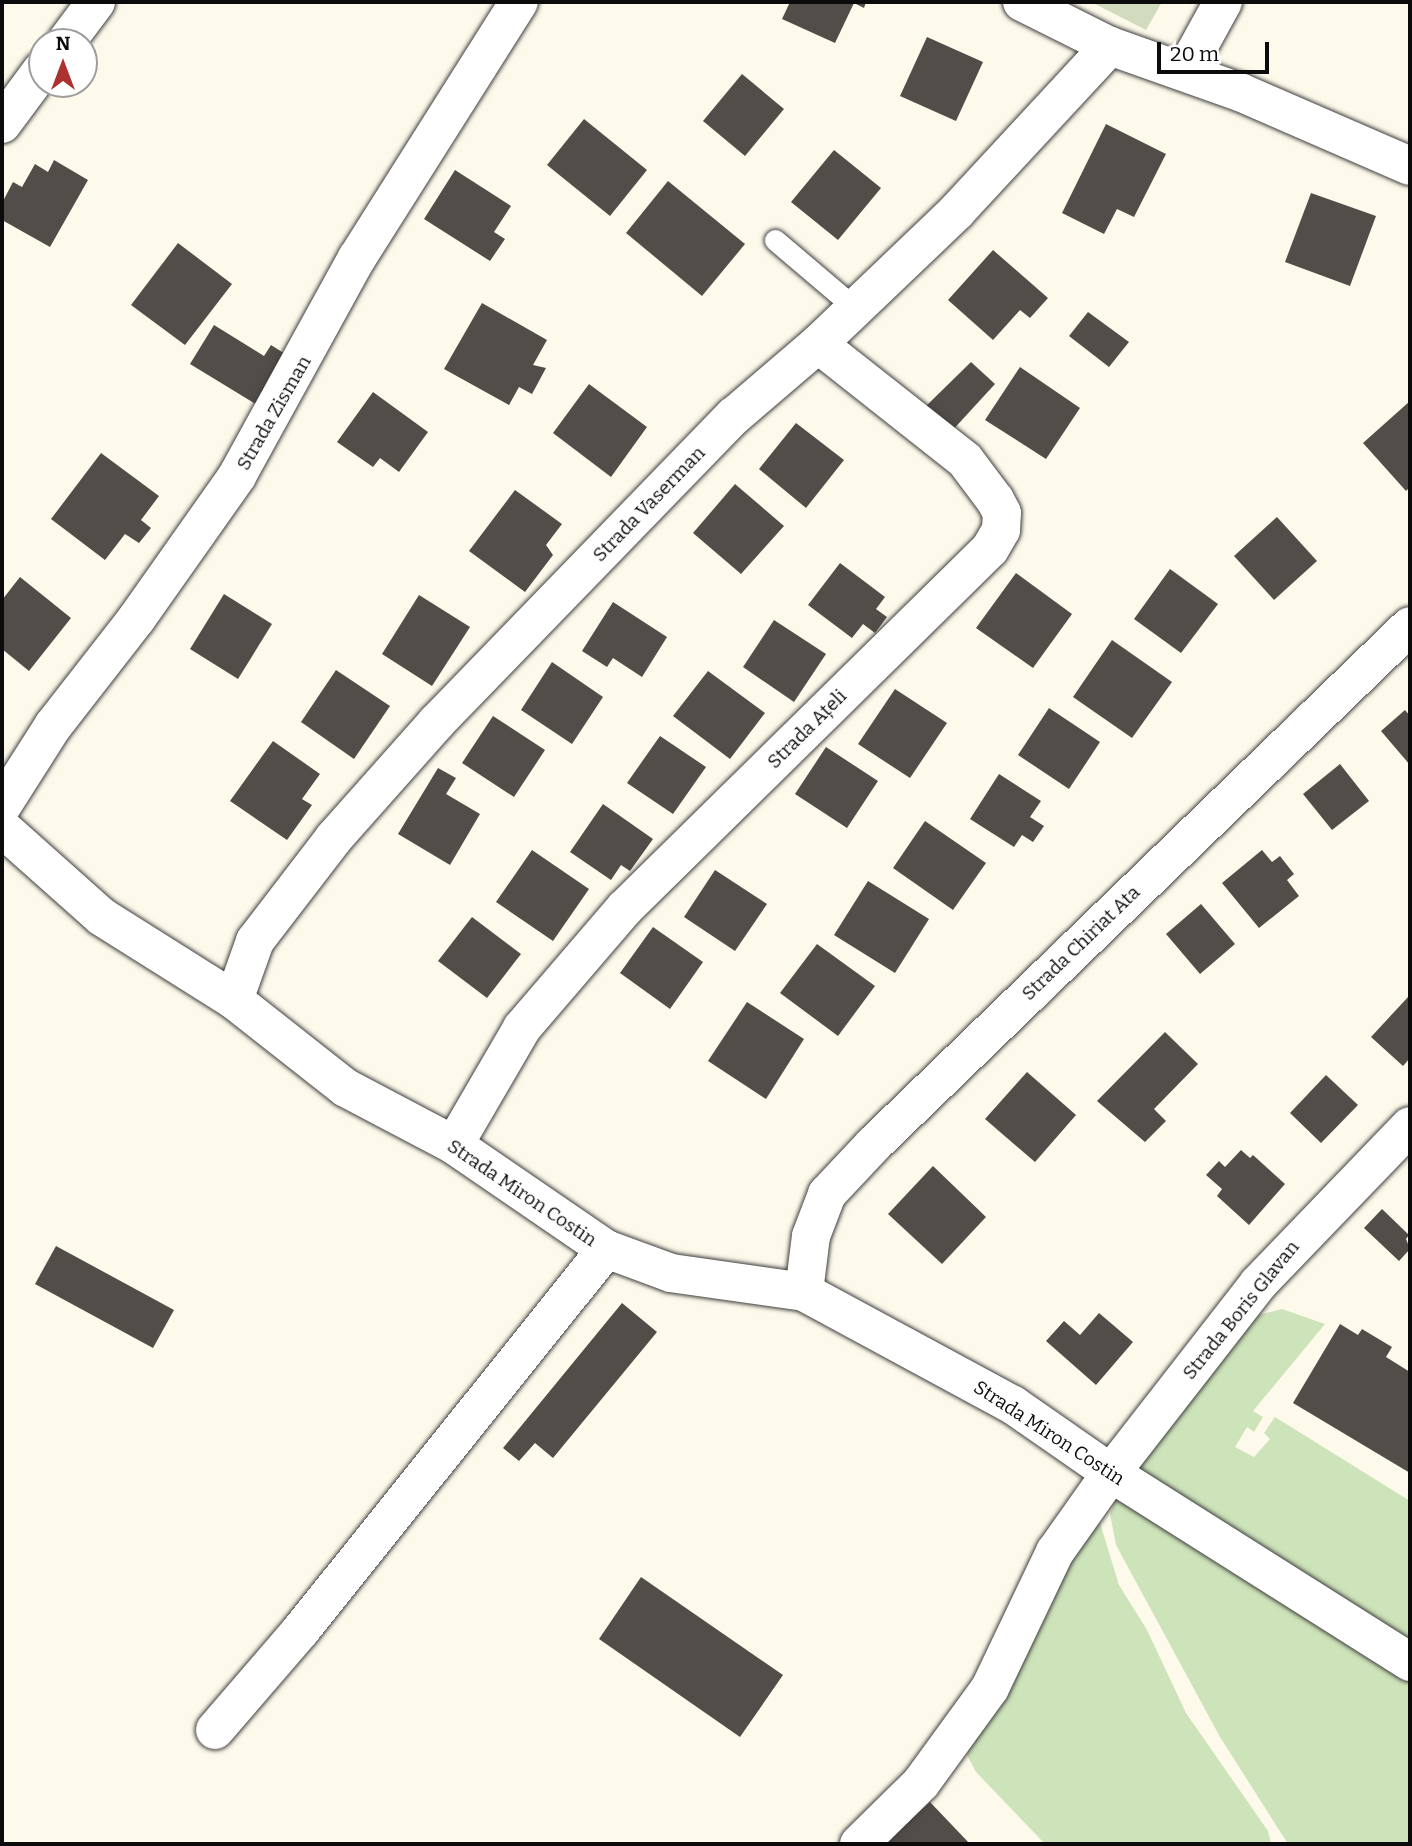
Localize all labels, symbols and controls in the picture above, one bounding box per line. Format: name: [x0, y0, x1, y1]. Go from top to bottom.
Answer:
north arrow: [28, 28, 98, 98]
scale bar: [1160, 28, 1272, 72]
text: N: [56, 32, 70, 55]
text: 20 m: [1170, 41, 1219, 67]
street label: Strada Zisman: [232, 352, 316, 474]
street label: Strada Vaserman: [588, 442, 710, 566]
street label: Strada Ațeli: [763, 685, 851, 773]
street label: Strada Chiriat Ata: [1017, 881, 1145, 1005]
street label: Strada Miron Costin: [443, 1135, 601, 1251]
street label: Strada Boris Glavan: [1178, 1236, 1304, 1384]
street label: Strada Miron Costin: [969, 1376, 1129, 1490]

